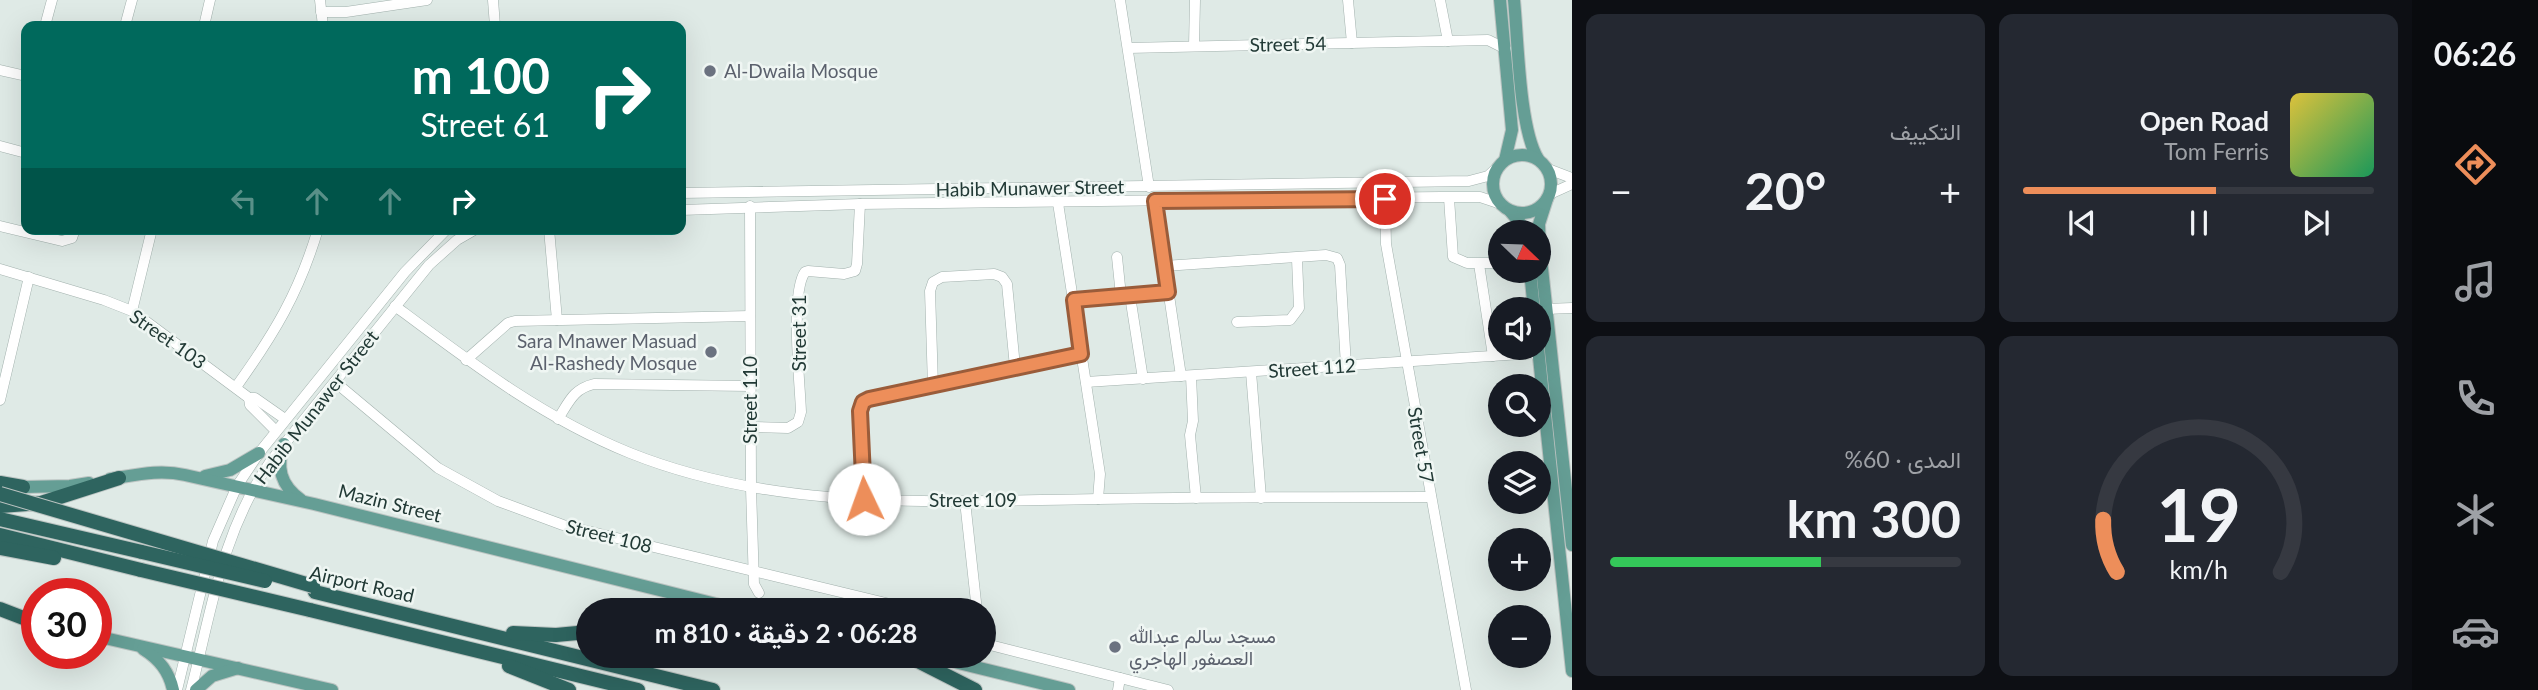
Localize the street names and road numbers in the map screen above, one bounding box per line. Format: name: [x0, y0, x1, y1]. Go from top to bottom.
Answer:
street label: Street 54: [1249, 31, 1327, 56]
street label: Habib Munawer Street: [935, 174, 1125, 201]
street label: Street 31: [787, 295, 810, 371]
street label: Street 103: [126, 304, 211, 373]
street label: Habib Munawer Street: [248, 325, 383, 488]
street label: Street 112: [1267, 353, 1357, 382]
street label: Street 110: [738, 356, 761, 444]
street label: Street 57: [1403, 405, 1439, 485]
street label: Mazin Street: [336, 479, 444, 526]
street label: Street 109: [929, 488, 1017, 511]
street label: Street 108: [564, 514, 655, 557]
street label: Airport Road: [308, 560, 417, 607]

